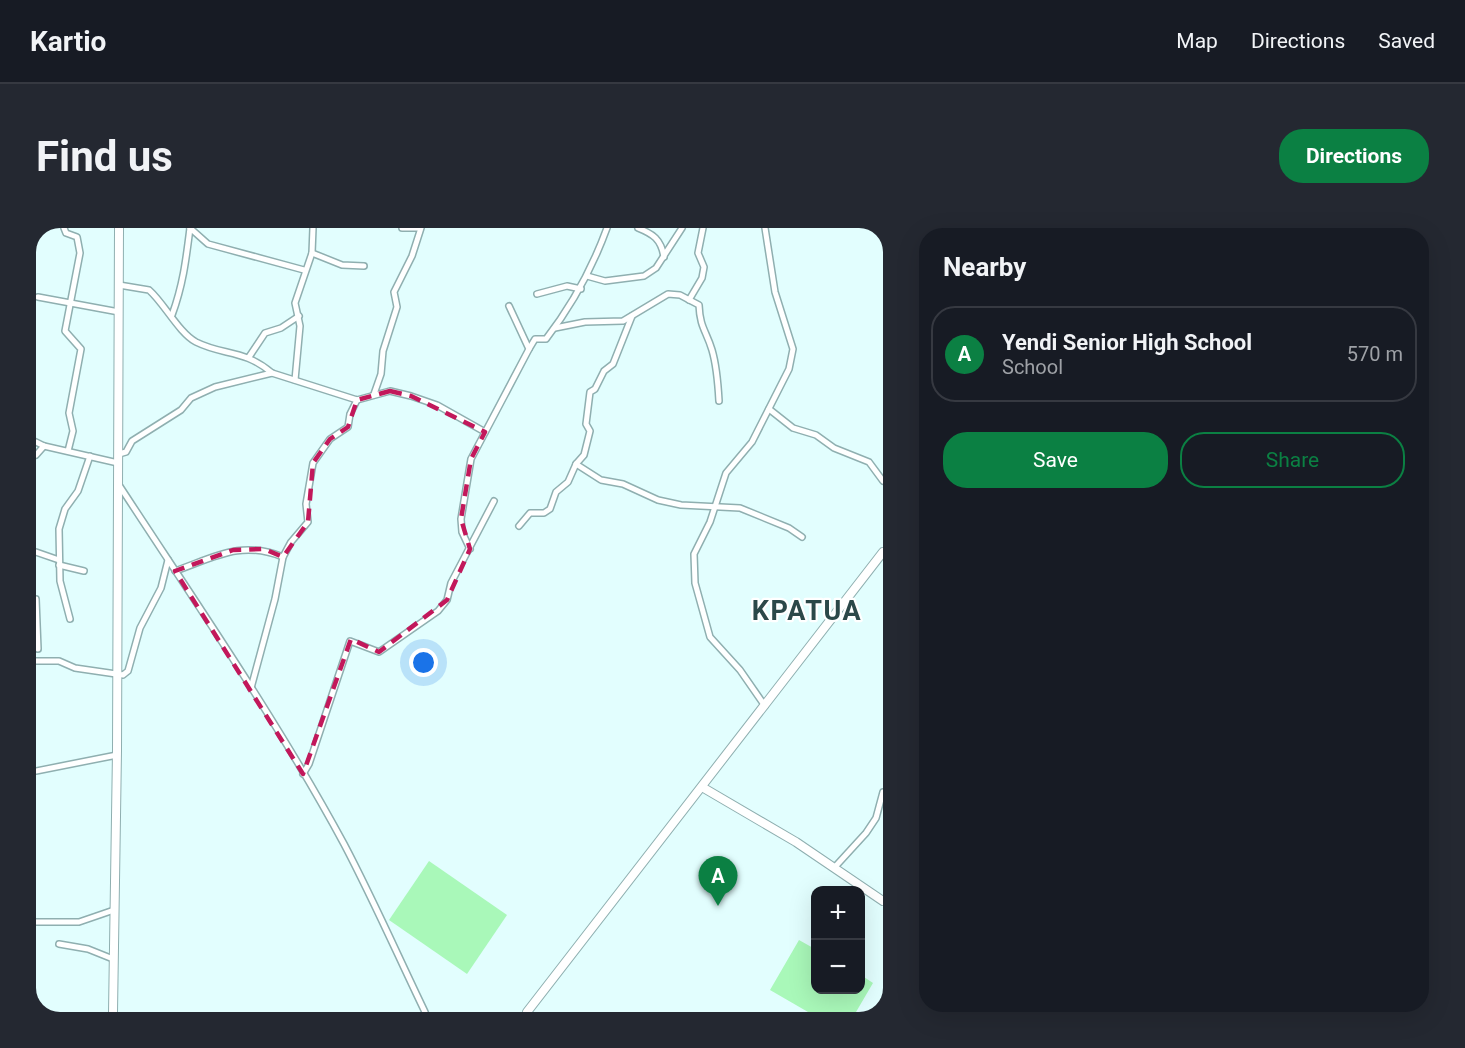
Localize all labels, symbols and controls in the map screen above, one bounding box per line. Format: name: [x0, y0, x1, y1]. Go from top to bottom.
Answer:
text: Kartio: [30, 25, 106, 58]
text: Map: [1176, 29, 1218, 53]
text: Directions: [1251, 29, 1345, 53]
text: Saved: [1378, 29, 1435, 53]
button: Directions: [1279, 129, 1429, 183]
text: Find us: [36, 132, 173, 181]
text: Nearby: [943, 252, 1026, 282]
text: Yendi Senior High School: [1002, 330, 1252, 355]
text: A: [958, 342, 971, 366]
text: 570 m: [1347, 342, 1403, 366]
text: School: [1002, 355, 1063, 379]
button: Save: [943, 432, 1168, 488]
button: Share: [1180, 432, 1405, 488]
district label: KPATUA: [752, 595, 862, 627]
your location: [409, 648, 438, 677]
pin: A: [698, 856, 738, 906]
map controls: [811, 886, 865, 994]
button: +: [811, 886, 865, 940]
button: −: [811, 940, 865, 994]

